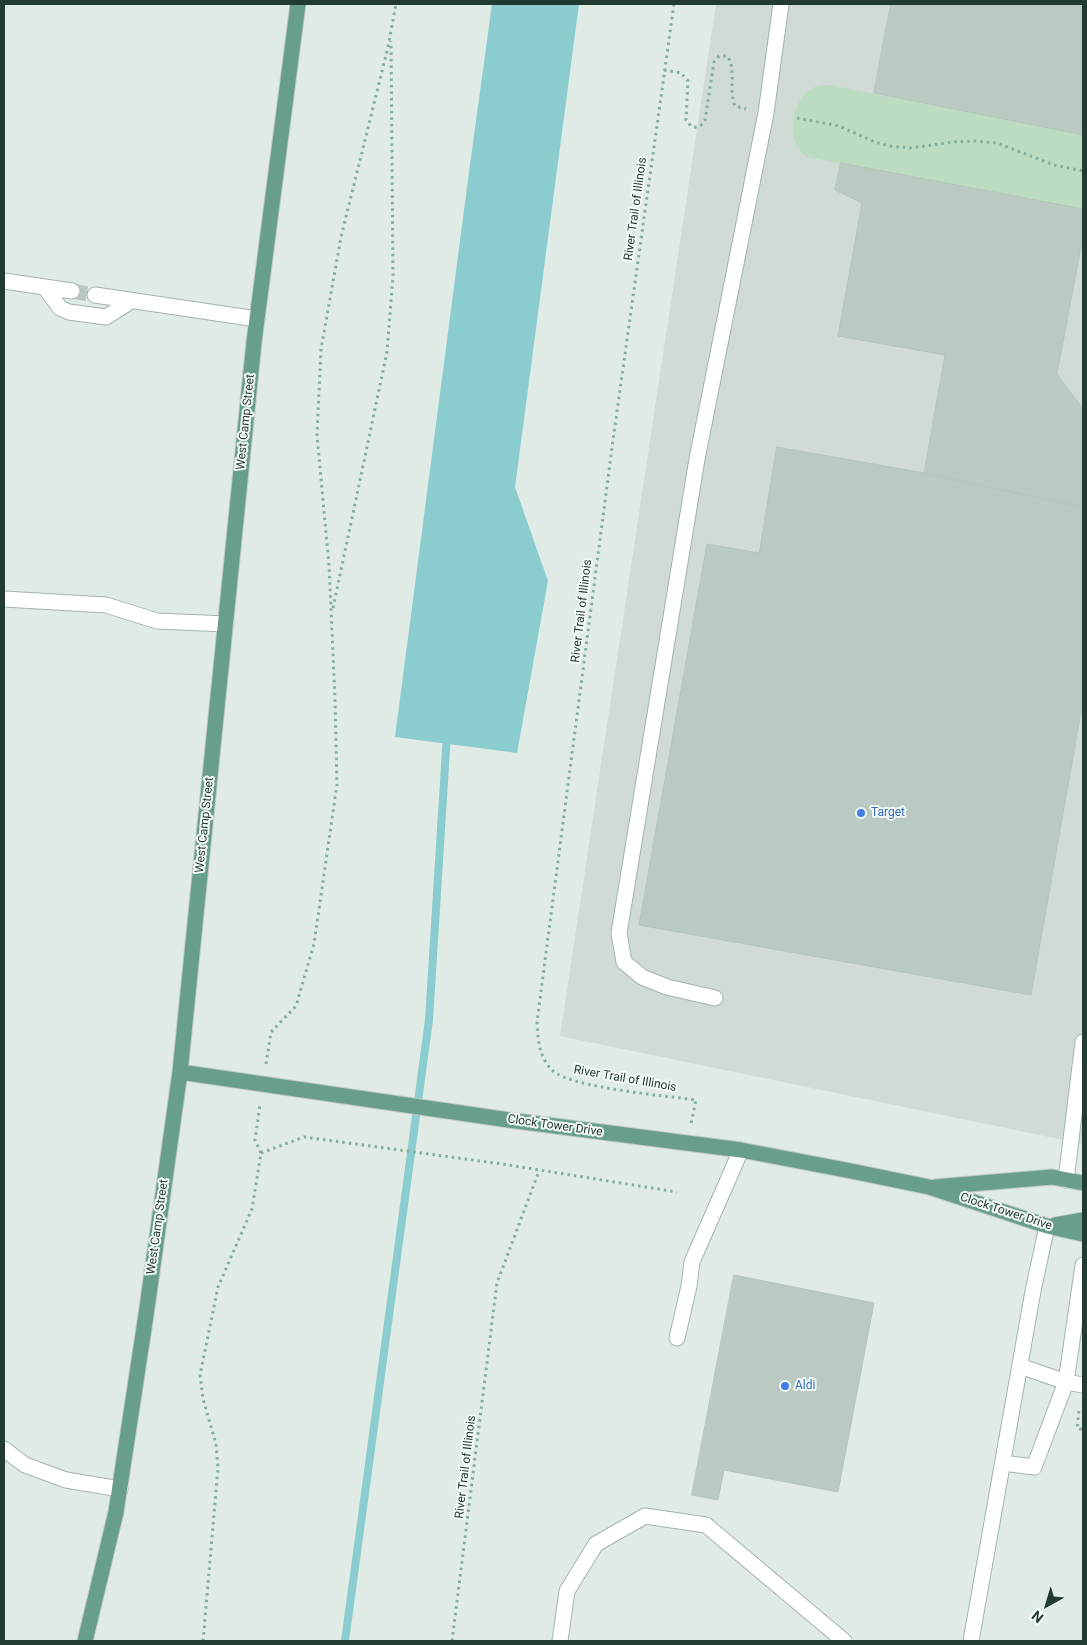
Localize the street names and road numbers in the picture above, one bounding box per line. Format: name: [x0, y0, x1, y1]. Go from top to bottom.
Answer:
street label: River Trail of Illinois: [622, 157, 650, 261]
street label: West Camp Street: [234, 373, 258, 471]
street label: River Trail of Illinois: [569, 559, 595, 663]
street label: West Camp Street: [193, 776, 217, 874]
street label: River Trail of Illinois: [573, 1063, 677, 1095]
street label: Clock Tower Drive: [507, 1112, 603, 1140]
street label: West Camp Street: [144, 1178, 172, 1276]
street label: Clock Tower Drive: [958, 1190, 1054, 1234]
street label: River Trail of Illinois: [453, 1415, 479, 1519]

